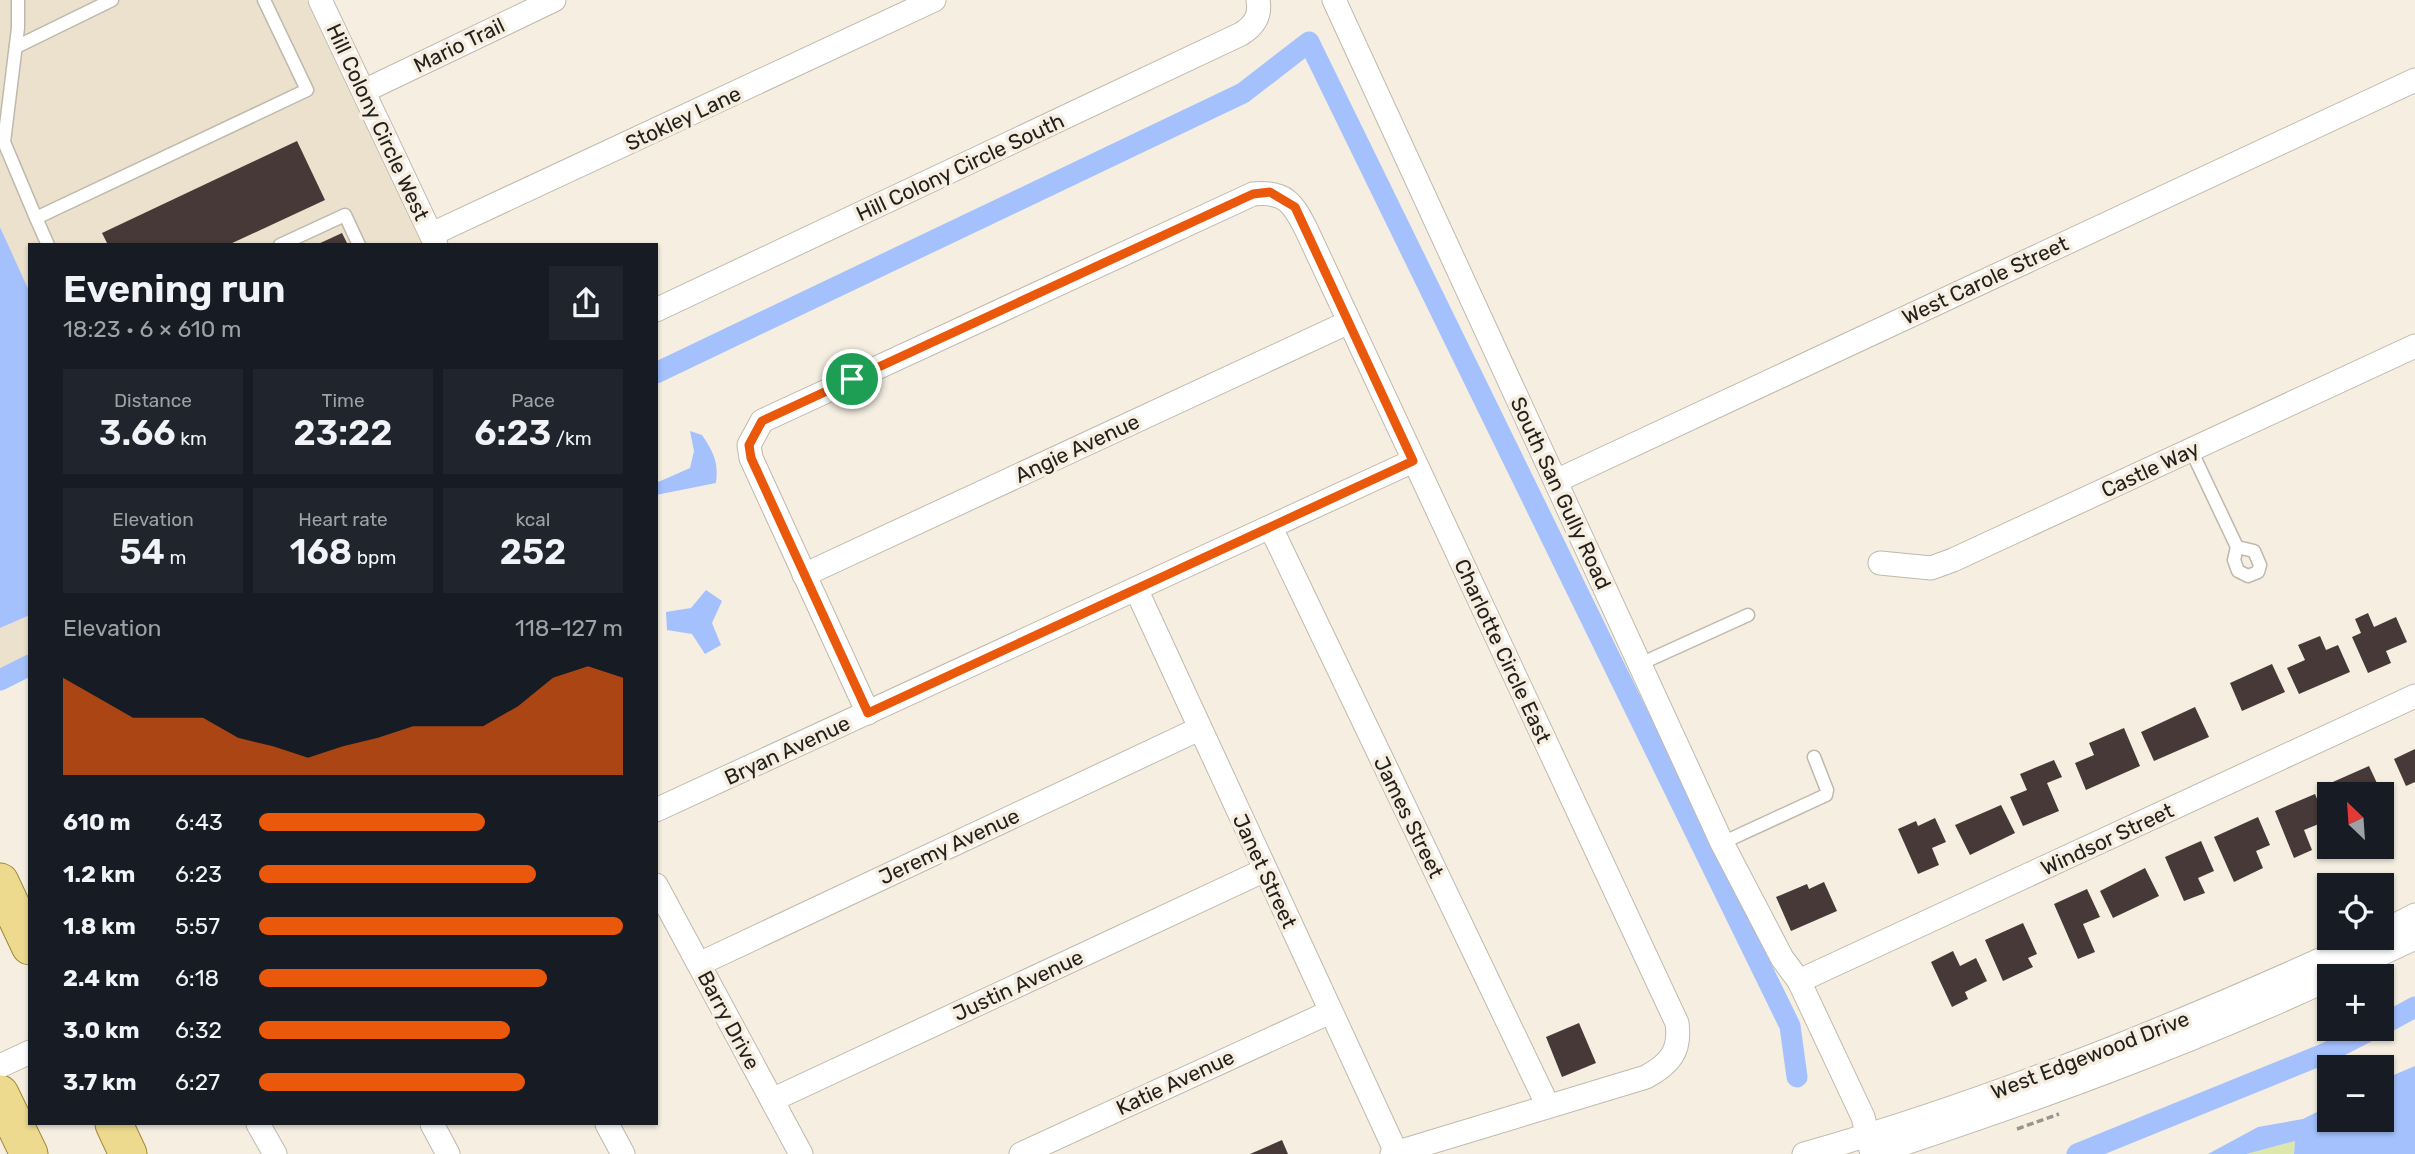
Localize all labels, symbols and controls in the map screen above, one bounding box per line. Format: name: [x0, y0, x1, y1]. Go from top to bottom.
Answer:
street label: Mario Trail: [409, 12, 509, 78]
street label: Hill Colony Circle West: [321, 20, 435, 224]
street label: Stokley Lane: [621, 80, 745, 156]
street label: Hill Colony Circle South: [852, 108, 1068, 226]
street label: West Carole Street: [1898, 231, 2072, 329]
text: Evening run: [63, 266, 286, 312]
button: share: [549, 266, 623, 340]
text: 18:23 · 6 × 610 m: [63, 315, 241, 343]
pin: [822, 349, 882, 409]
icon: arrive: [833, 360, 871, 398]
text: Distance: [114, 389, 192, 412]
text: Time: [321, 389, 365, 412]
text: Pace: [511, 389, 555, 412]
street label: South San Gully Road: [1505, 393, 1617, 593]
street label: Angie Avenue: [1011, 408, 1143, 488]
text: 3.66: [99, 412, 176, 454]
text: 23:22: [293, 412, 393, 454]
text: 6:23: [474, 412, 551, 454]
text: km: [176, 427, 207, 450]
text: /km: [551, 427, 592, 450]
street label: Castle Way: [2097, 435, 2203, 503]
text: Elevation: [112, 508, 194, 531]
text: Heart rate: [298, 508, 388, 531]
text: kcal: [516, 508, 550, 531]
text: 54: [119, 531, 165, 573]
text: 168: [290, 531, 352, 573]
text: 252: [500, 531, 566, 573]
text: m: [165, 546, 187, 569]
text: bpm: [352, 546, 396, 569]
street label: Charlotte Circle East: [1449, 555, 1557, 747]
text: Elevation: [63, 614, 162, 642]
text: 118–127 m: [515, 614, 623, 642]
street label: Bryan Avenue: [720, 710, 854, 790]
street label: James Street: [1369, 752, 1449, 882]
north arrow: [2317, 782, 2394, 859]
map controls: [2317, 782, 2394, 1132]
street label: Windsor Street: [2037, 797, 2177, 881]
street label: Jeremy Avenue: [875, 803, 1023, 889]
text: 610 m: [63, 808, 131, 836]
text: 6:43: [175, 808, 223, 836]
street label: Janet Street: [1228, 810, 1302, 932]
text: 1.2 km: [63, 860, 135, 888]
text: 6:23: [175, 860, 222, 888]
button: locate: [2317, 873, 2394, 950]
text: 1.8 km: [63, 912, 136, 940]
text: 5:57: [175, 912, 220, 940]
street label: Justin Avenue: [949, 944, 1087, 1026]
text: 2.4 km: [63, 964, 139, 992]
text: 6:18: [175, 964, 219, 992]
button: +: [2317, 964, 2394, 1041]
street label: Barry Drive: [693, 966, 765, 1074]
street label: West Edgewood Drive: [1987, 1006, 2193, 1104]
text: 3.0 km: [63, 1016, 140, 1044]
text: 6:32: [175, 1016, 222, 1044]
street label: Katie Avenue: [1112, 1044, 1238, 1120]
button: −: [2317, 1055, 2394, 1132]
text: 3.7 km: [63, 1068, 137, 1096]
text: 6:27: [175, 1068, 220, 1096]

